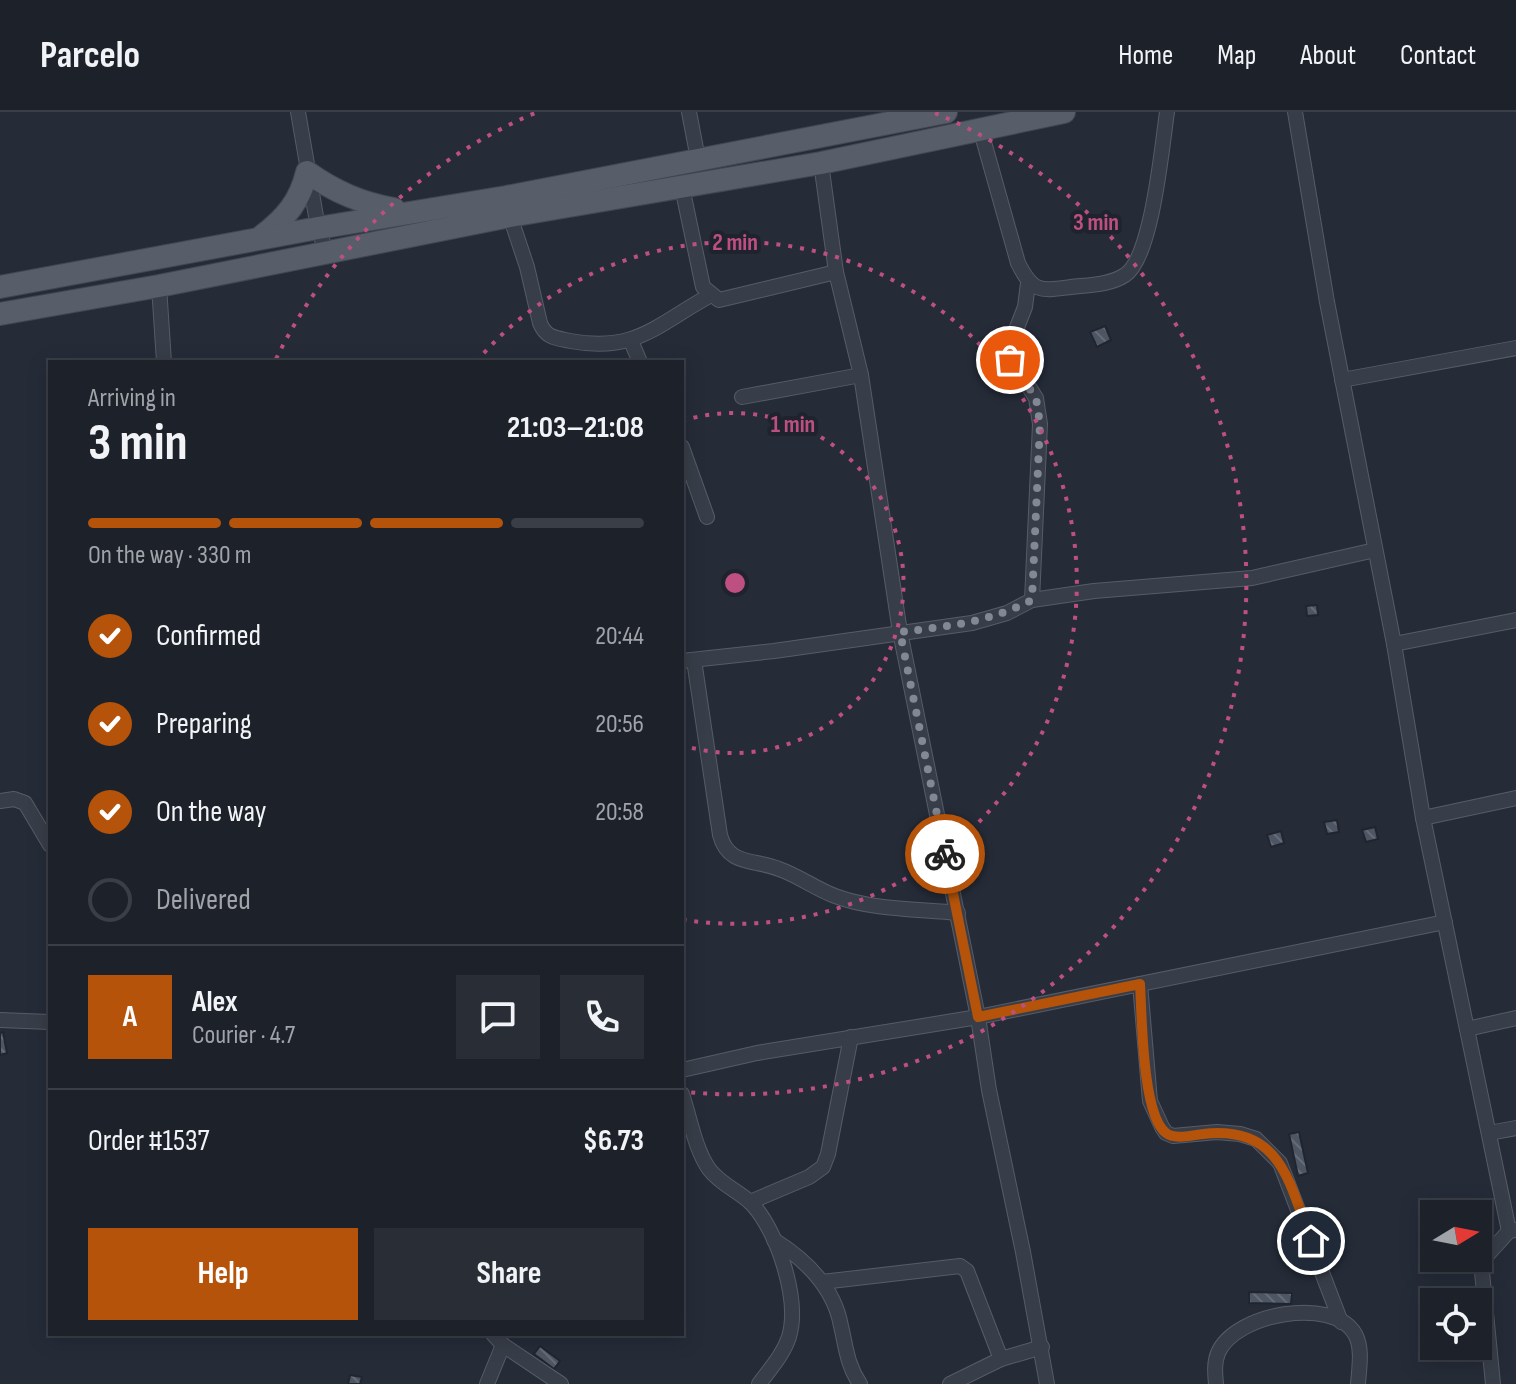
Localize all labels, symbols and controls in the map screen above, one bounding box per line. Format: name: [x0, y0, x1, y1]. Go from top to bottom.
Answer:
text: Parcelo: [40, 33, 140, 78]
text: Home: [1118, 39, 1173, 72]
text: Map: [1217, 39, 1256, 72]
text: About: [1300, 39, 1356, 72]
text: Contact: [1400, 39, 1476, 72]
text: 3 min: [1073, 208, 1119, 237]
text: 2 min: [712, 228, 758, 257]
pin: [976, 326, 1044, 394]
icon: bag: [988, 338, 1032, 382]
text: Arriving in: [88, 383, 176, 414]
text: 21:03–21:08: [507, 410, 644, 446]
text: 1 min: [771, 410, 815, 439]
text: 3 min: [88, 412, 188, 475]
text: On the way · 330 m: [88, 540, 251, 571]
centre of rings: [721, 569, 749, 597]
icon: check: [88, 614, 132, 658]
text: Confirmed: [156, 618, 261, 654]
text: 20:44: [595, 621, 644, 652]
icon: check: [88, 702, 132, 746]
text: Preparing: [156, 706, 252, 742]
text: 20:56: [595, 709, 644, 740]
icon: check: [88, 790, 132, 834]
text: On the way: [156, 794, 266, 830]
text: 20:58: [595, 797, 644, 828]
courier: [905, 814, 985, 894]
icon: bike: [923, 832, 967, 876]
text: Delivered: [156, 882, 251, 918]
button: chat: [456, 975, 540, 1059]
button: phone: [560, 975, 644, 1059]
text: Alex: [192, 984, 238, 1020]
text: A: [123, 999, 137, 1035]
text: Courier · 4.7: [192, 1020, 295, 1051]
text: Order #1537: [88, 1123, 210, 1159]
text: $6.73: [583, 1123, 644, 1159]
north arrow: [1420, 1200, 1492, 1272]
map controls: [1420, 1200, 1492, 1360]
pin: [1277, 1207, 1345, 1275]
icon: home: [1289, 1219, 1333, 1263]
button: Help: [88, 1228, 358, 1320]
button: Share: [374, 1228, 644, 1320]
button: locate: [1420, 1288, 1492, 1360]

